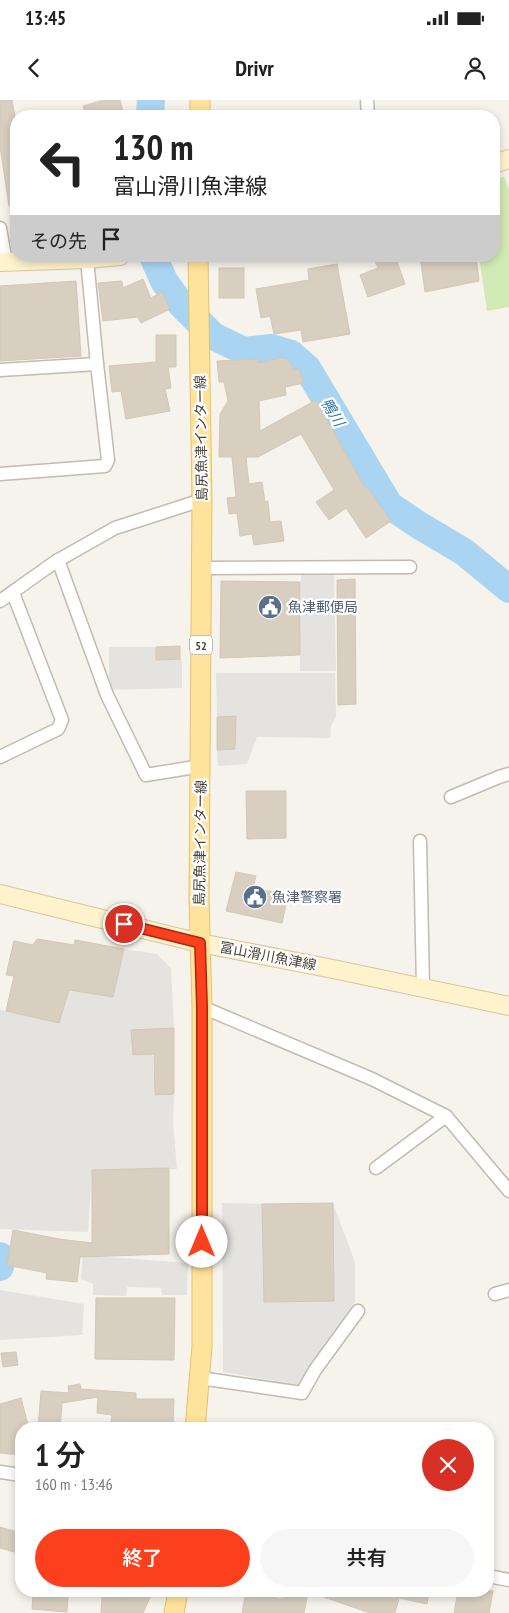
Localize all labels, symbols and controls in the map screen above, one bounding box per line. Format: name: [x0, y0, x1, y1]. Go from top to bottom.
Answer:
text: 13:45: [25, 6, 66, 30]
icon: back: [20, 54, 48, 82]
text: Drivr: [235, 54, 274, 82]
icon: person: [461, 54, 489, 82]
text: 130 m: [113, 124, 194, 170]
icon: left: [30, 130, 95, 195]
text: 富山滑川魚津線: [113, 172, 267, 200]
icon: arrive: [97, 225, 125, 253]
text: その先: [30, 229, 87, 253]
street label: 島尻魚津インター線: [191, 375, 211, 501]
water label: 鴨川: [317, 394, 350, 431]
public building icon: 魚津郵便局: [257, 594, 283, 620]
place label: 魚津郵便局: [288, 598, 358, 616]
road number: 52: [190, 636, 212, 654]
street label: 島尻魚津インター線: [190, 780, 210, 906]
public building icon: 魚津警察署: [242, 884, 268, 910]
place label: 魚津警察署: [272, 888, 342, 906]
pin: [103, 903, 145, 945]
icon: arrive: [110, 910, 138, 938]
street label: 富山滑川魚津線: [218, 938, 318, 974]
position arrow: [175, 1215, 227, 1267]
text: 1 分: [35, 1435, 86, 1474]
button: close: [422, 1439, 474, 1491]
text: 160 m · 13:46: [35, 1474, 113, 1494]
button: 終了: [35, 1529, 250, 1587]
button: 共有: [260, 1529, 474, 1587]

